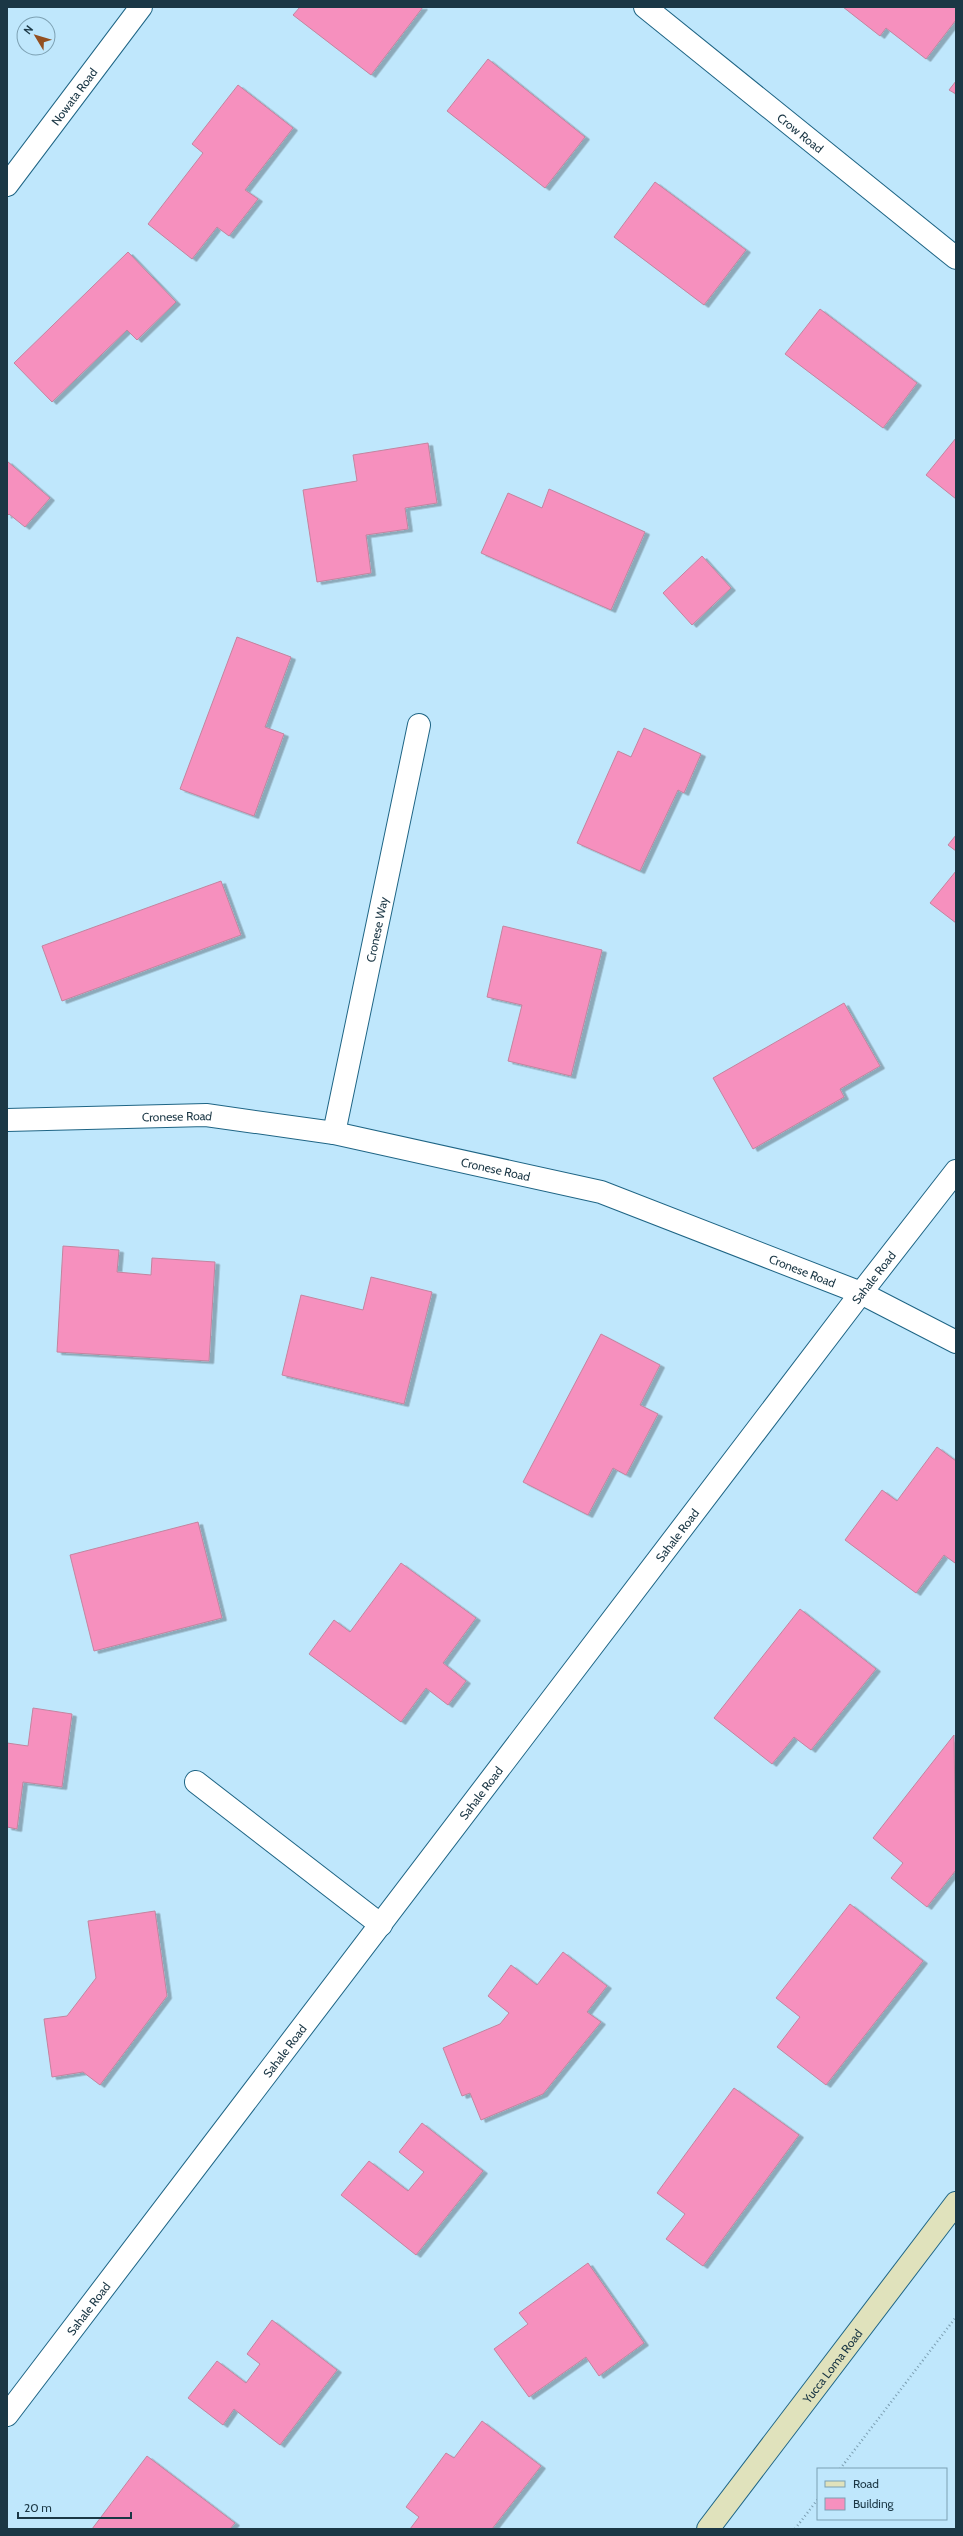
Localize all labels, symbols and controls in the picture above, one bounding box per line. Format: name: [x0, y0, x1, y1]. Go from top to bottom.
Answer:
north arrow: [16, 16, 56, 56]
text: N: [20, 22, 36, 37]
street label: Nowata Road: [47, 65, 100, 128]
street label: Crow Road: [775, 110, 827, 156]
street label: Cronese Way: [362, 895, 391, 964]
street label: Cronese Road: [142, 1107, 213, 1124]
street label: Cronese Road: [460, 1154, 532, 1184]
street label: Sahale Road: [848, 1248, 898, 1307]
street label: Cronese Road: [767, 1251, 838, 1290]
street label: Sahale Road: [652, 1505, 702, 1564]
street label: Sahale Road: [456, 1763, 506, 1822]
street label: Sahale Road: [259, 2021, 309, 2080]
street label: Sahale Road: [63, 2279, 113, 2338]
street label: Yucca Loma Road: [799, 2326, 865, 2407]
legend: [817, 2468, 947, 2520]
text: Road: [853, 2476, 879, 2491]
scale bar: [18, 2494, 131, 2520]
text: Building: [853, 2496, 895, 2511]
text: 20 m: [24, 2500, 52, 2515]

